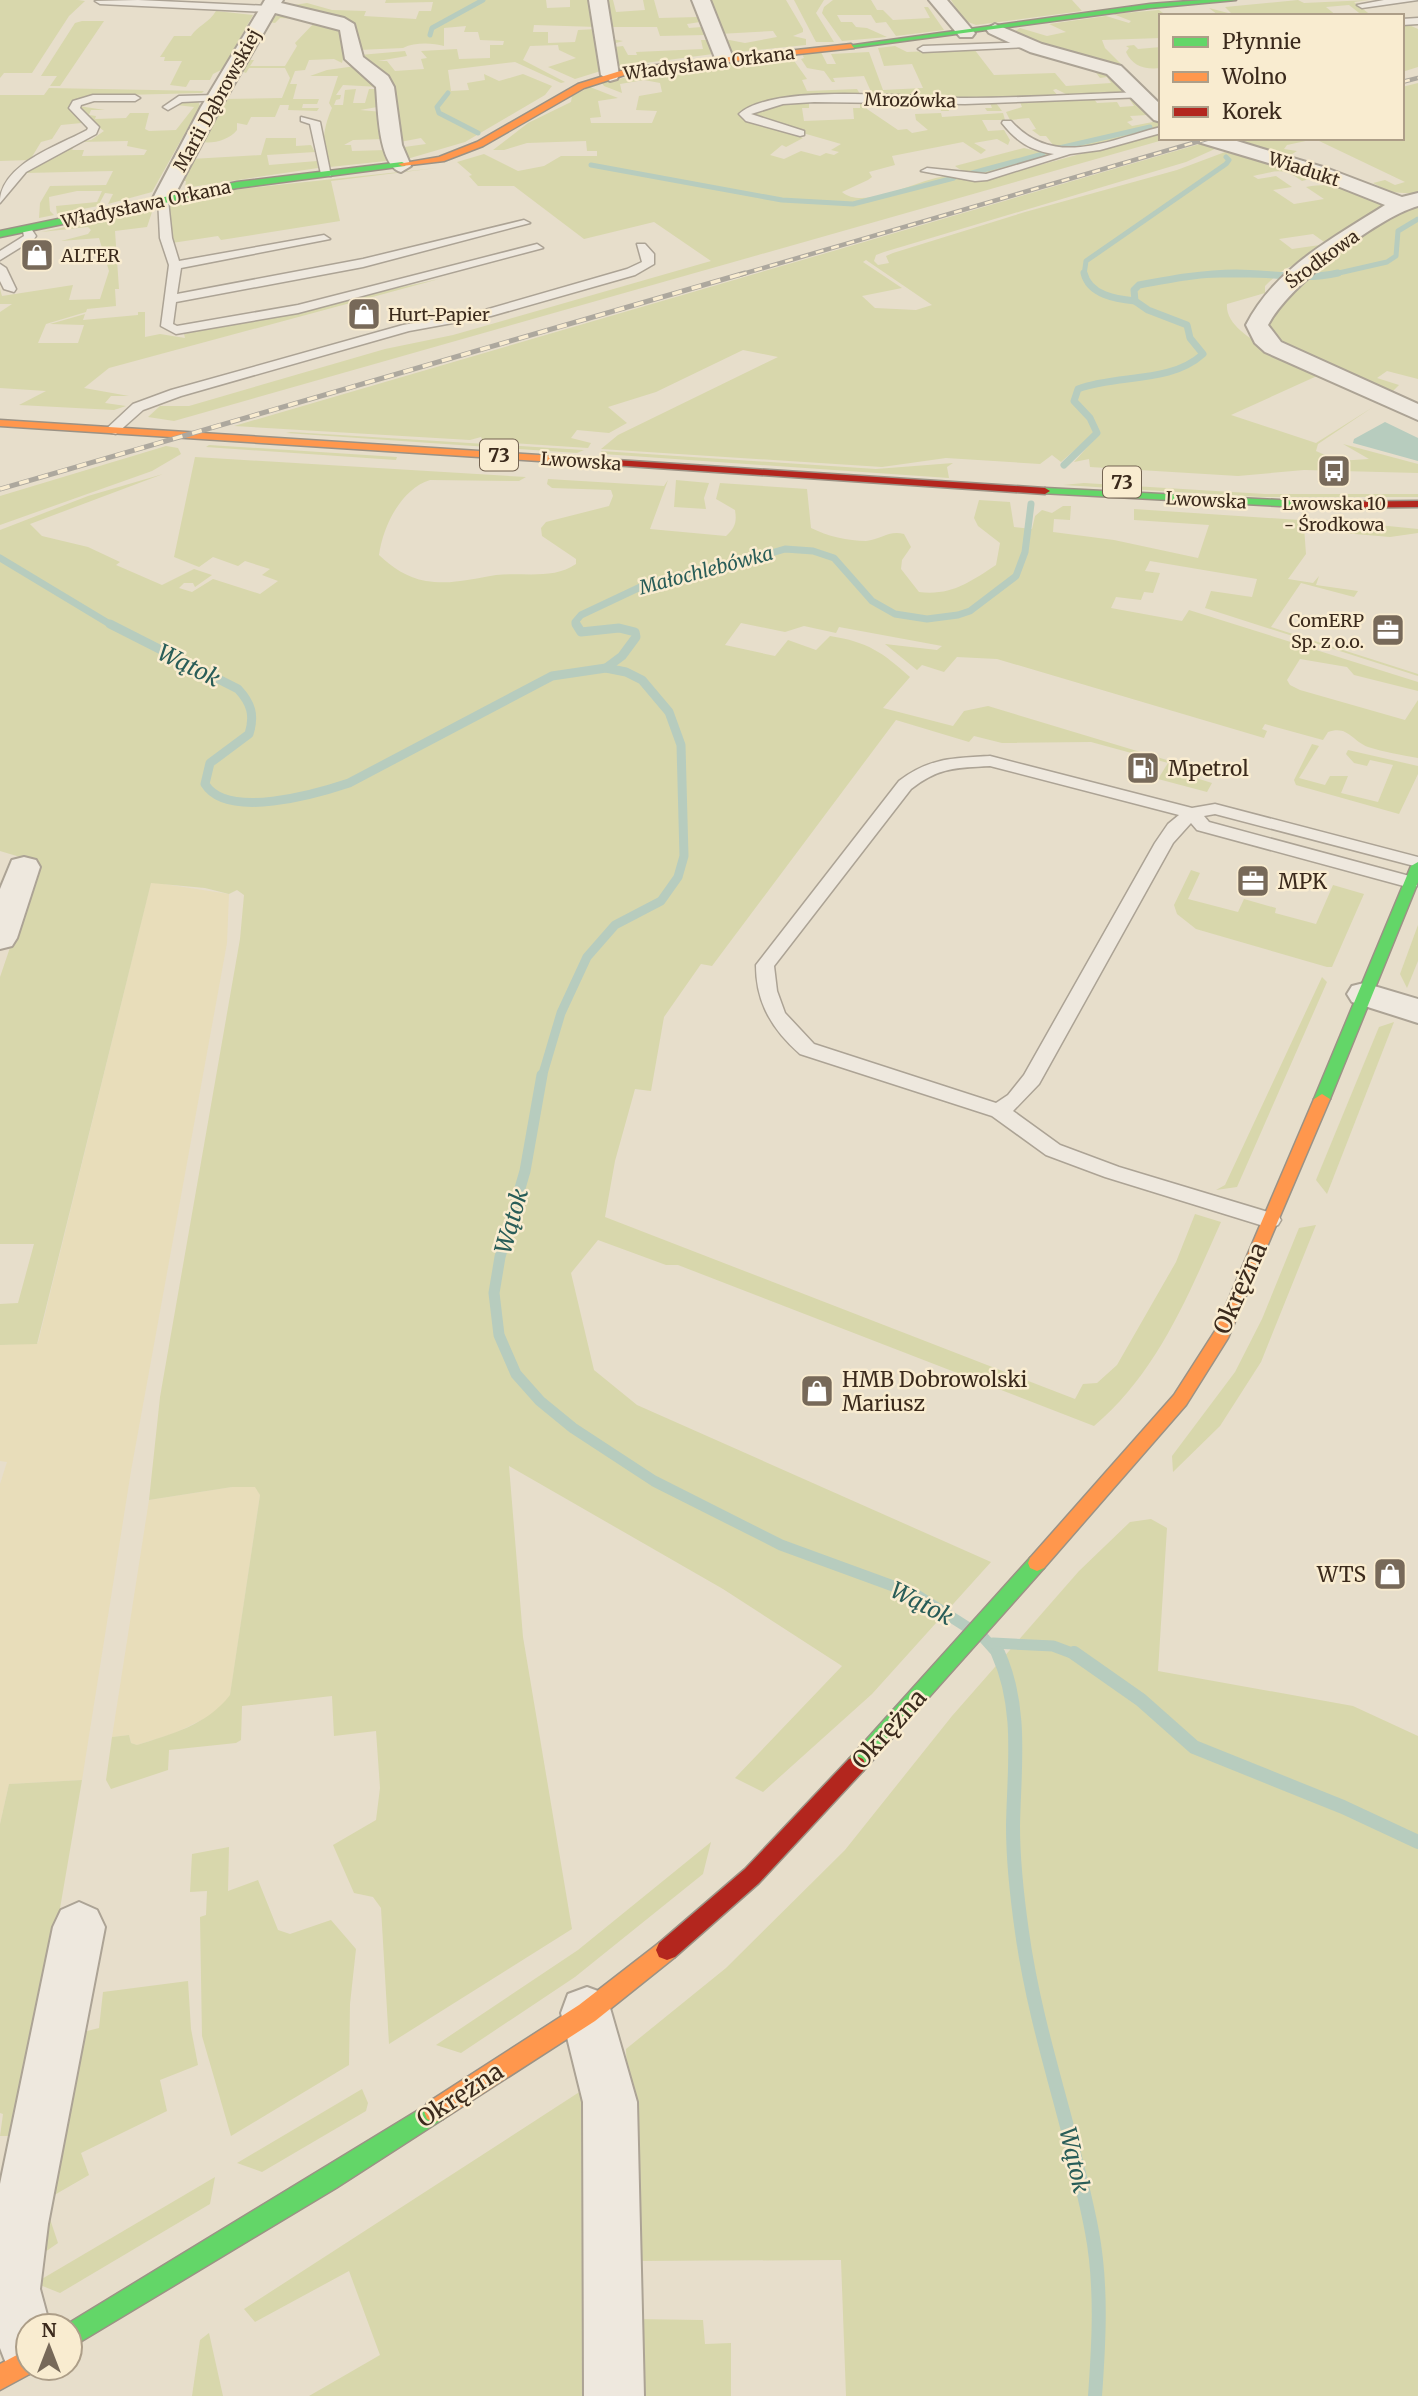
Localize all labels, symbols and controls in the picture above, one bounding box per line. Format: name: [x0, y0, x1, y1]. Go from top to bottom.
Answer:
legend: [1159, 14, 1404, 140]
street label: Marii Dąbrowskiej: [168, 25, 266, 175]
text: Płynnie: [1222, 28, 1301, 55]
street label: Władysława Orkana: [621, 41, 796, 85]
text: Wolno: [1221, 63, 1287, 90]
street label: Mrozówka: [864, 88, 957, 112]
text: Korek: [1222, 98, 1283, 125]
street label: Wiadukt: [1264, 146, 1343, 191]
street label: Władysława Orkana: [58, 175, 233, 233]
street label: Środkowa: [1280, 224, 1364, 294]
shop icon: ALTER: [18, 236, 56, 274]
place label: ALTER: [60, 244, 120, 267]
shop icon: Hurt-Papier: [345, 295, 383, 333]
place label: Hurt-Papier: [388, 303, 490, 326]
road number: 73: [480, 440, 518, 470]
street label: Lwowska: [540, 447, 623, 475]
bus stop icon: Lwowska 10 - Środkowa: [1315, 452, 1353, 490]
road number: 73: [1103, 467, 1141, 498]
street label: Lwowska: [1165, 486, 1247, 514]
place label: Lwowska 10 - Środkowa: [1282, 492, 1386, 536]
water label: Małochlebówka: [635, 541, 776, 600]
place label: ComERP Sp. z o.o.: [1289, 609, 1364, 653]
office icon: ComERP Sp. z o.o.: [1369, 611, 1407, 649]
water label: Wątok: [153, 637, 226, 693]
fuel station icon: Mpetrol: [1124, 749, 1162, 787]
place label: Mpetrol: [1168, 755, 1249, 782]
office icon: MPK: [1234, 862, 1272, 900]
place label: MPK: [1278, 868, 1328, 895]
water label: Wątok: [488, 1185, 534, 1257]
street label: Okrężna: [1206, 1237, 1274, 1339]
place label: HMB Dobrowolski Mariusz: [842, 1366, 1028, 1417]
shop icon: HMB Dobrowolski Mariusz: [798, 1372, 836, 1410]
shop icon: WTS: [1371, 1555, 1409, 1593]
place label: WTS: [1316, 1561, 1366, 1588]
water label: Wątok: [886, 1575, 959, 1631]
street label: Okrężna: [845, 1682, 933, 1776]
street label: Okrężna: [411, 2055, 509, 2134]
water label: Wątok: [1053, 2124, 1097, 2196]
north arrow: [14, 2312, 84, 2382]
text: N: [41, 2318, 57, 2342]

